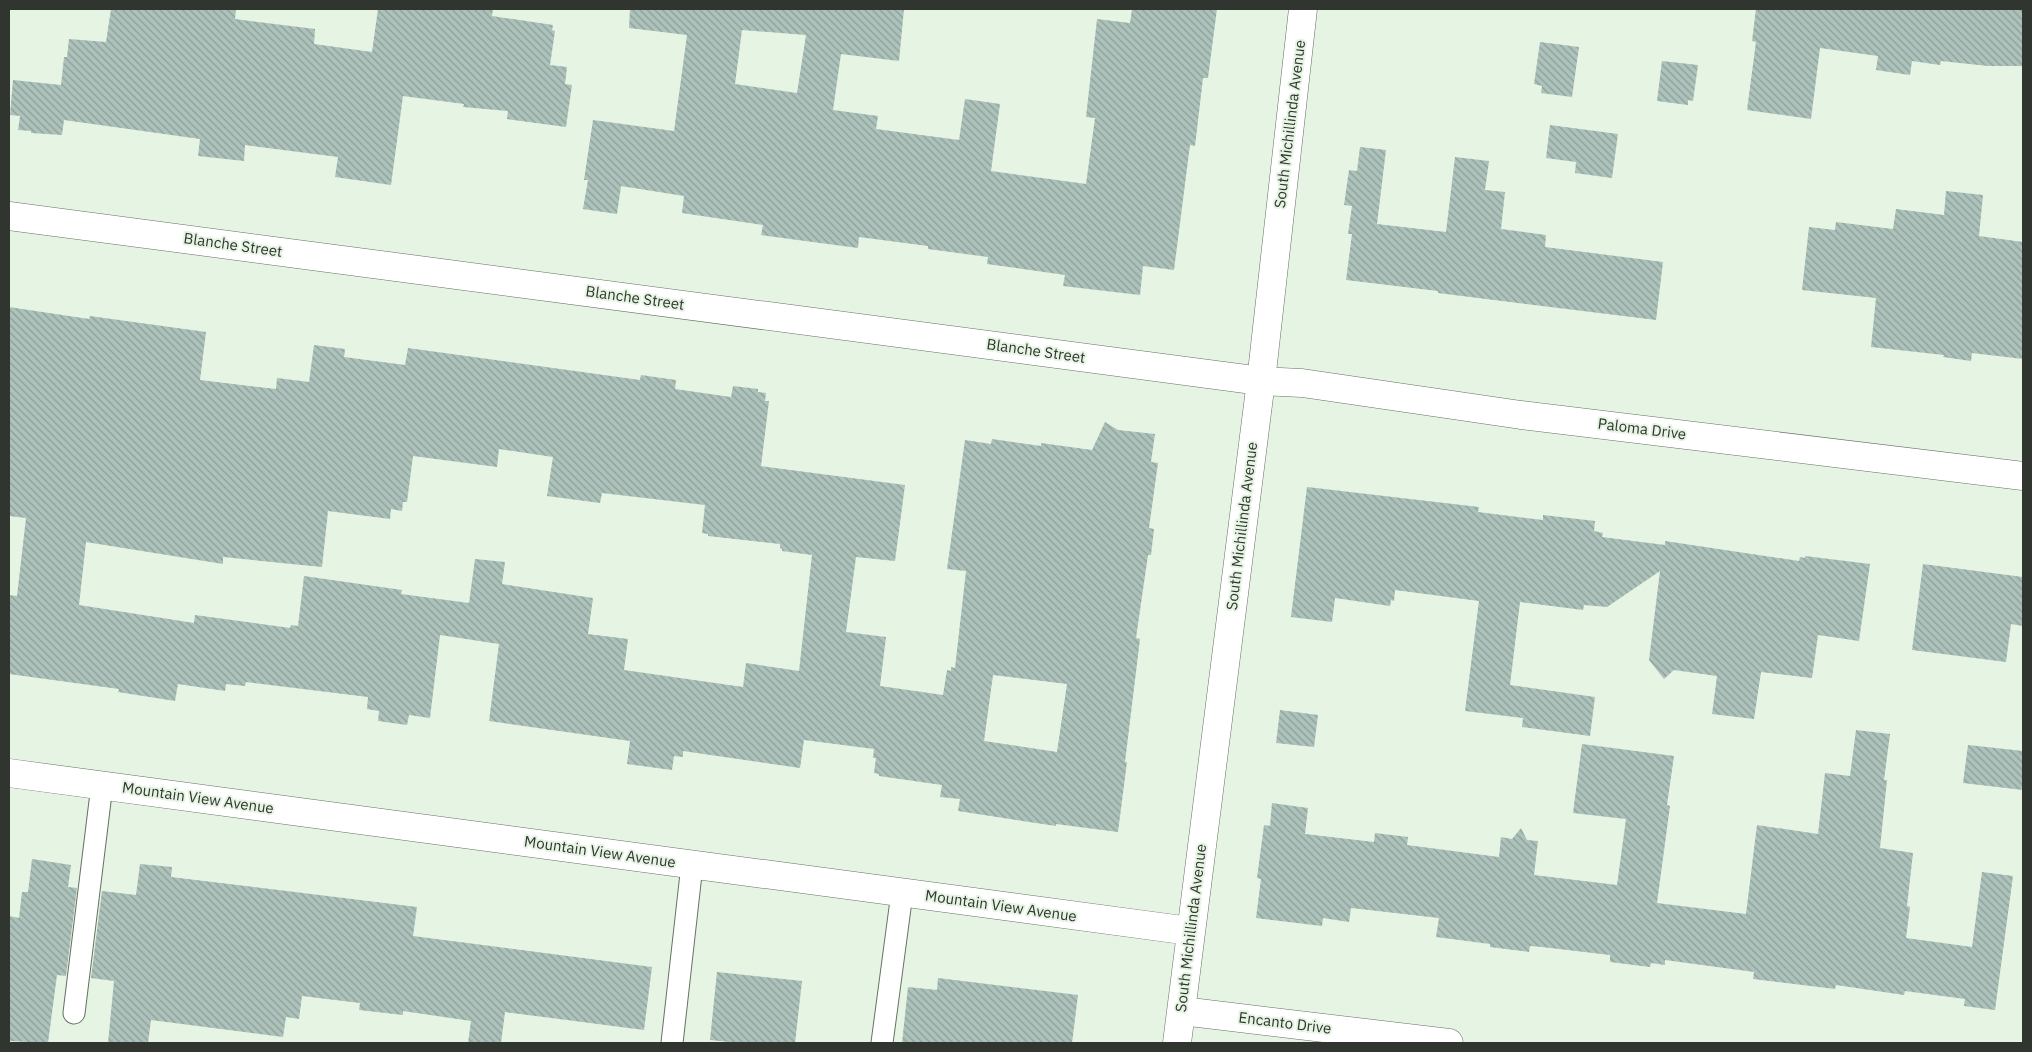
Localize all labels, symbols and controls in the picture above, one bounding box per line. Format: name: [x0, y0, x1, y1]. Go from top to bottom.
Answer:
street label: South Michillinda Avenue: [1270, 39, 1309, 209]
street label: Blanche Street: [183, 228, 284, 261]
street label: Blanche Street: [585, 281, 686, 314]
street label: Blanche Street: [986, 334, 1087, 367]
street label: Paloma Drive: [1597, 414, 1687, 443]
street label: South Michillinda Avenue: [1222, 441, 1261, 611]
street label: Mountain View Avenue: [121, 777, 275, 818]
street label: Mountain View Avenue: [523, 831, 677, 872]
street label: South Michillinda Avenue: [1171, 843, 1210, 1013]
street label: Mountain View Avenue: [924, 885, 1078, 926]
street label: Encanto Drive: [1238, 1007, 1333, 1038]

